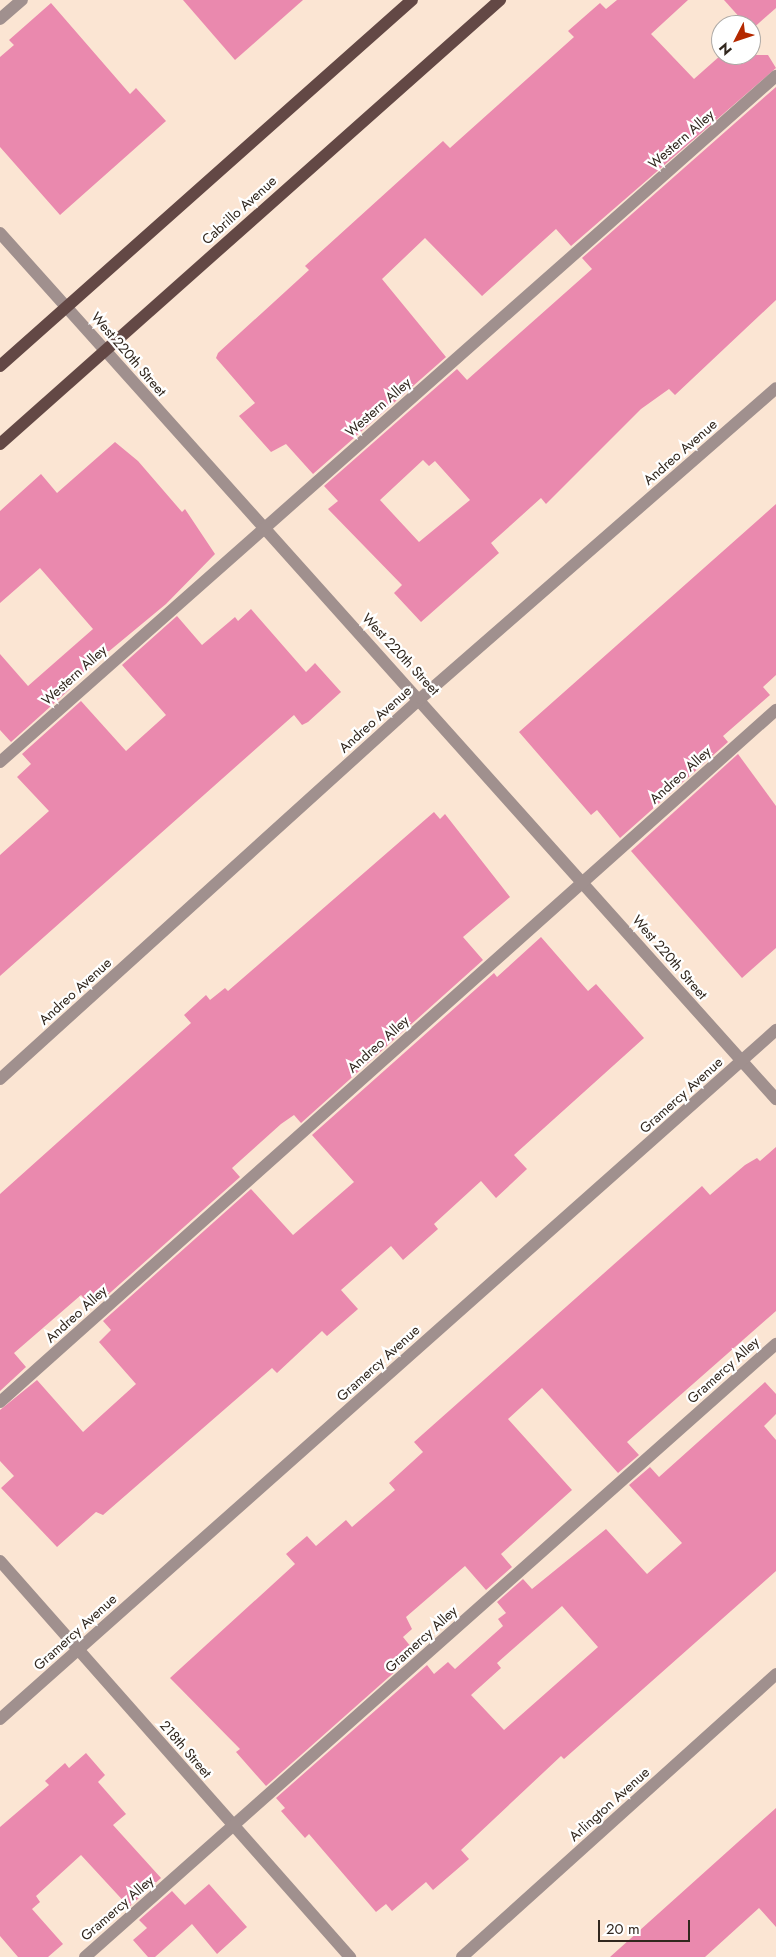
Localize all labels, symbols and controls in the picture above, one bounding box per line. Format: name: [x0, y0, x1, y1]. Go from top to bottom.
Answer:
north arrow: [711, 15, 761, 65]
text: N: [714, 38, 737, 60]
street label: Western Alley: [645, 106, 717, 172]
street label: Cabrillo Avenue: [198, 172, 280, 248]
street label: West 220th Street: [88, 309, 170, 399]
street label: Western Alley: [342, 374, 414, 440]
street label: Andreo Avenue: [640, 416, 720, 488]
street label: West 220th Street: [359, 610, 443, 698]
street label: Western Alley: [38, 642, 110, 708]
street label: Andreo Avenue: [335, 682, 415, 756]
street label: Andreo Alley: [646, 743, 714, 807]
street label: West 220th Street: [629, 912, 711, 1002]
street label: Andreo Avenue: [35, 954, 115, 1028]
street label: Andreo Alley: [344, 1012, 412, 1076]
street label: Gramercy Avenue: [636, 1053, 726, 1137]
street label: Andreo Alley: [42, 1282, 110, 1346]
street label: Gramercy Avenue: [333, 1321, 423, 1405]
street label: Gramercy Alley: [684, 1333, 762, 1407]
street label: Gramercy Avenue: [30, 1590, 120, 1674]
street label: Gramercy Alley: [382, 1602, 460, 1676]
street label: 218th Street: [157, 1717, 215, 1781]
street label: Arlington Avenue: [565, 1763, 653, 1845]
street label: Gramercy Alley: [77, 1872, 157, 1944]
scale bar: [601, 1910, 694, 1942]
text: 20 m: [606, 1918, 640, 1940]

